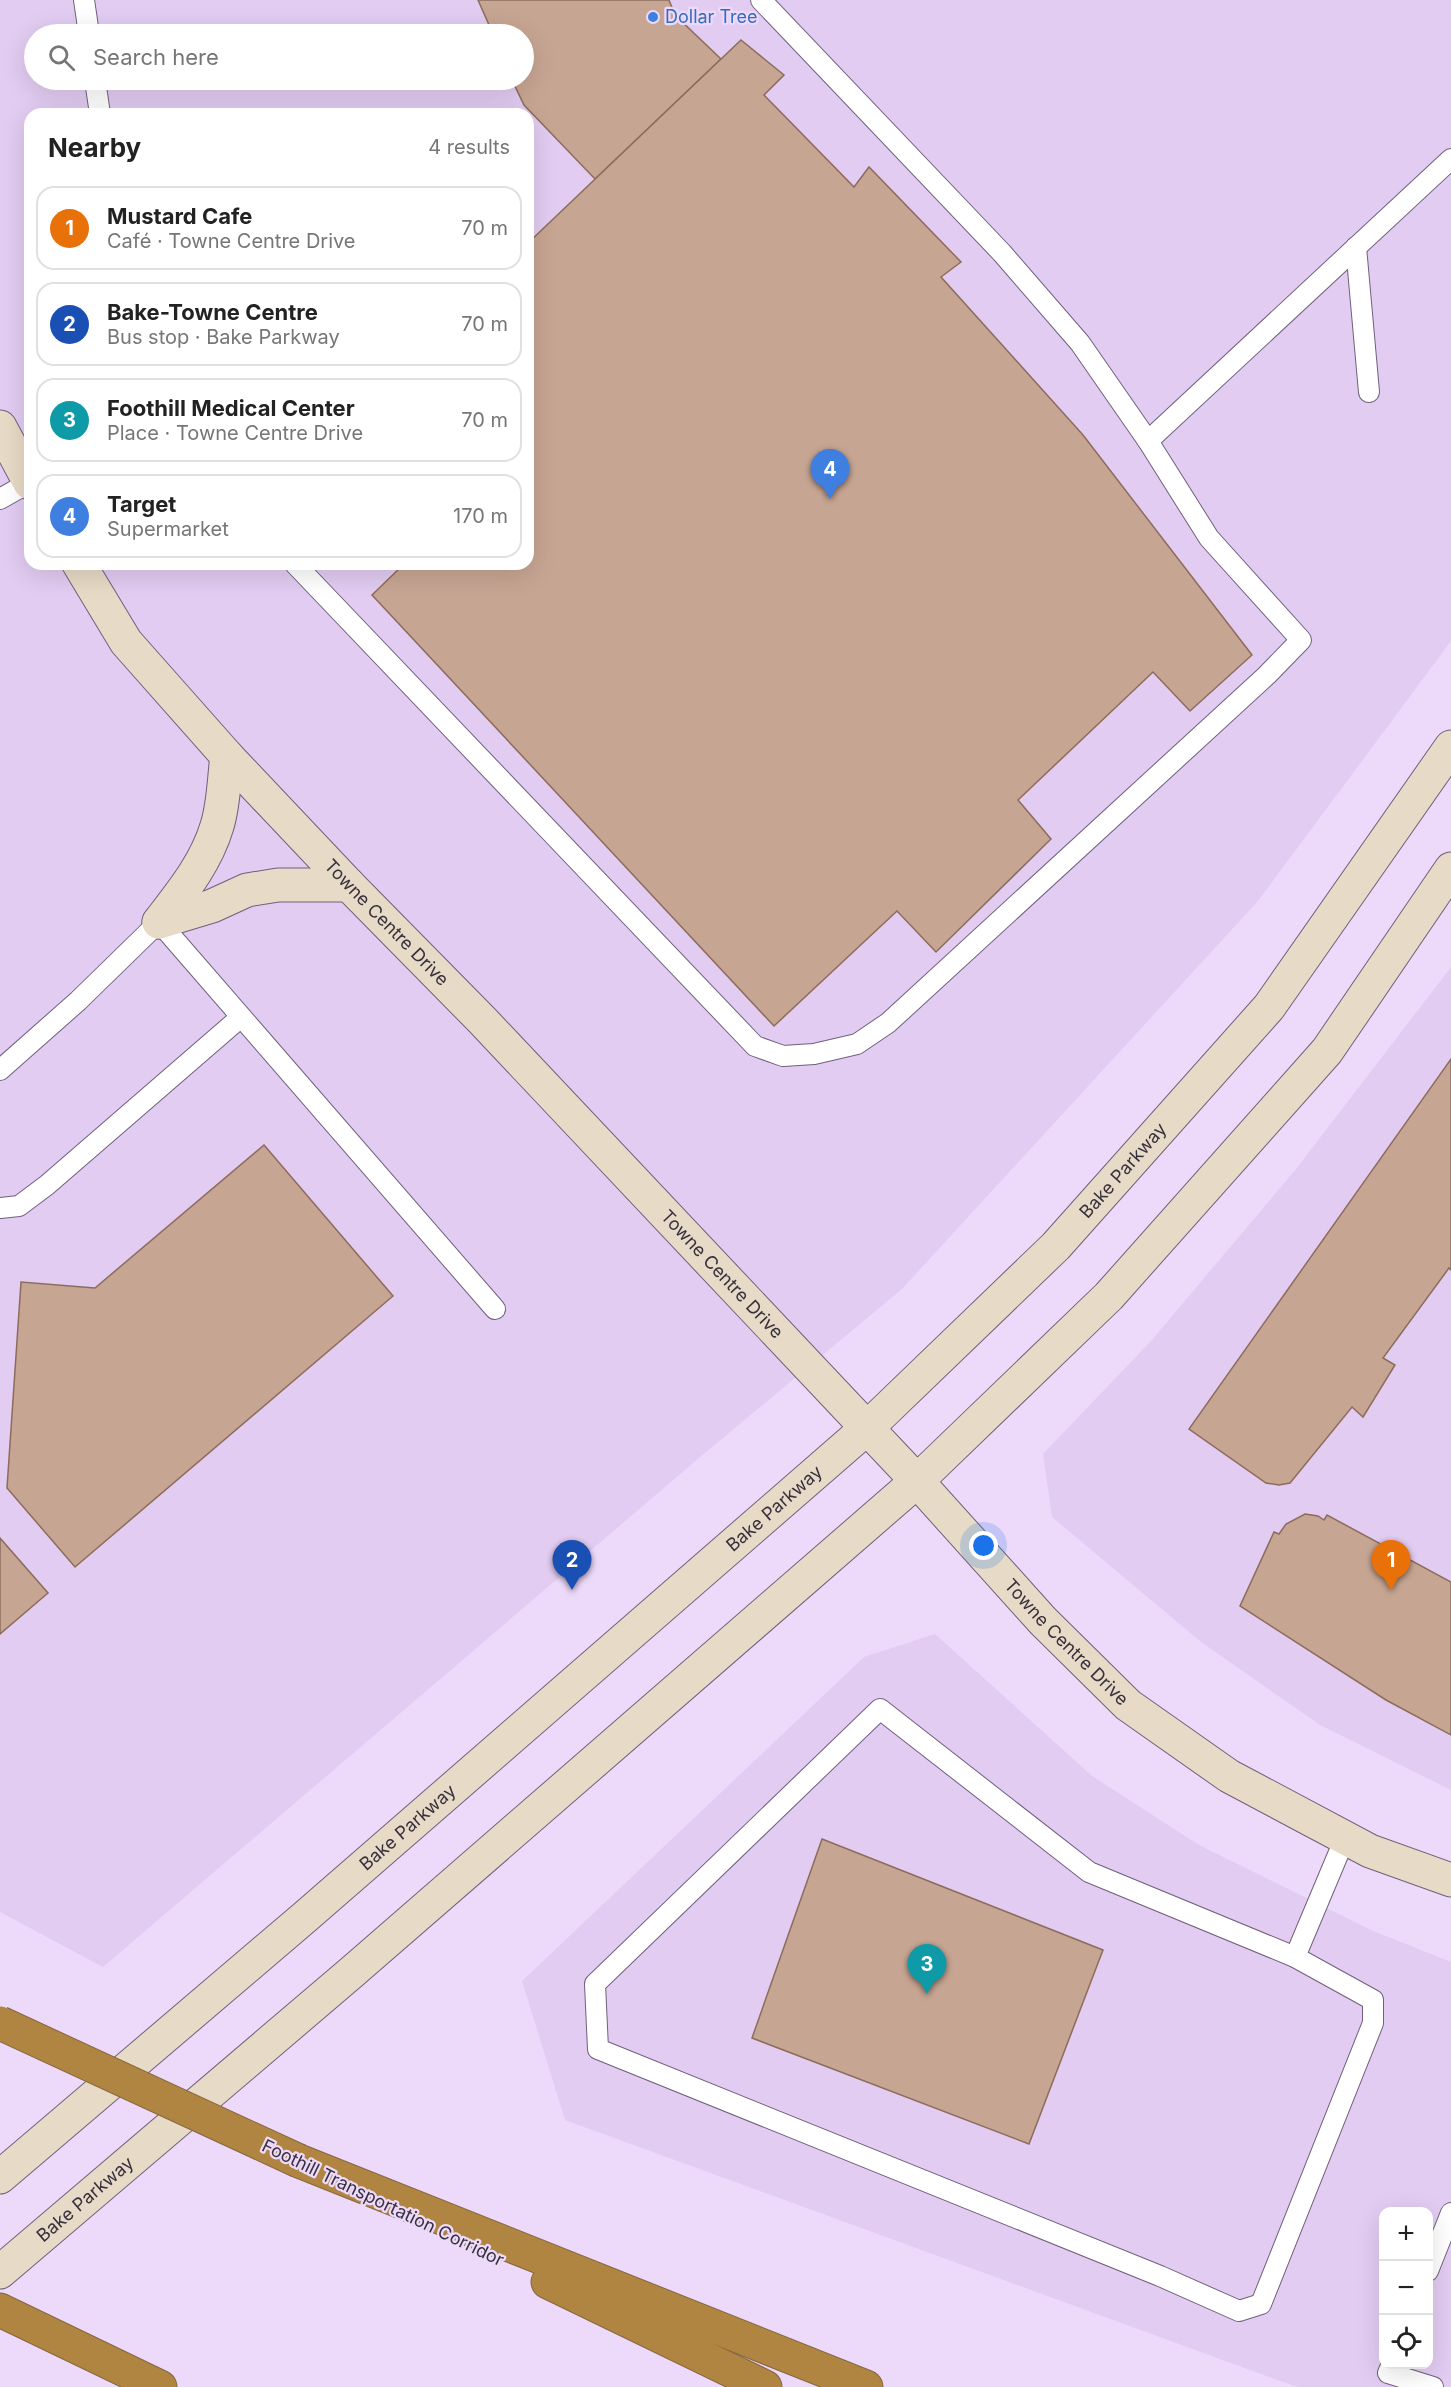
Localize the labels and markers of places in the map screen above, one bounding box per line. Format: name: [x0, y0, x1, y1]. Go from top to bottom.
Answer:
place label: Dollar Tree: [665, 6, 758, 27]
marker: Dollar Tree: [646, 10, 660, 24]
pin: 4: [810, 450, 850, 499]
pin: 2: [552, 1540, 592, 1590]
pin: 1: [1372, 1540, 1410, 1590]
pin: 3: [908, 1944, 946, 1994]

